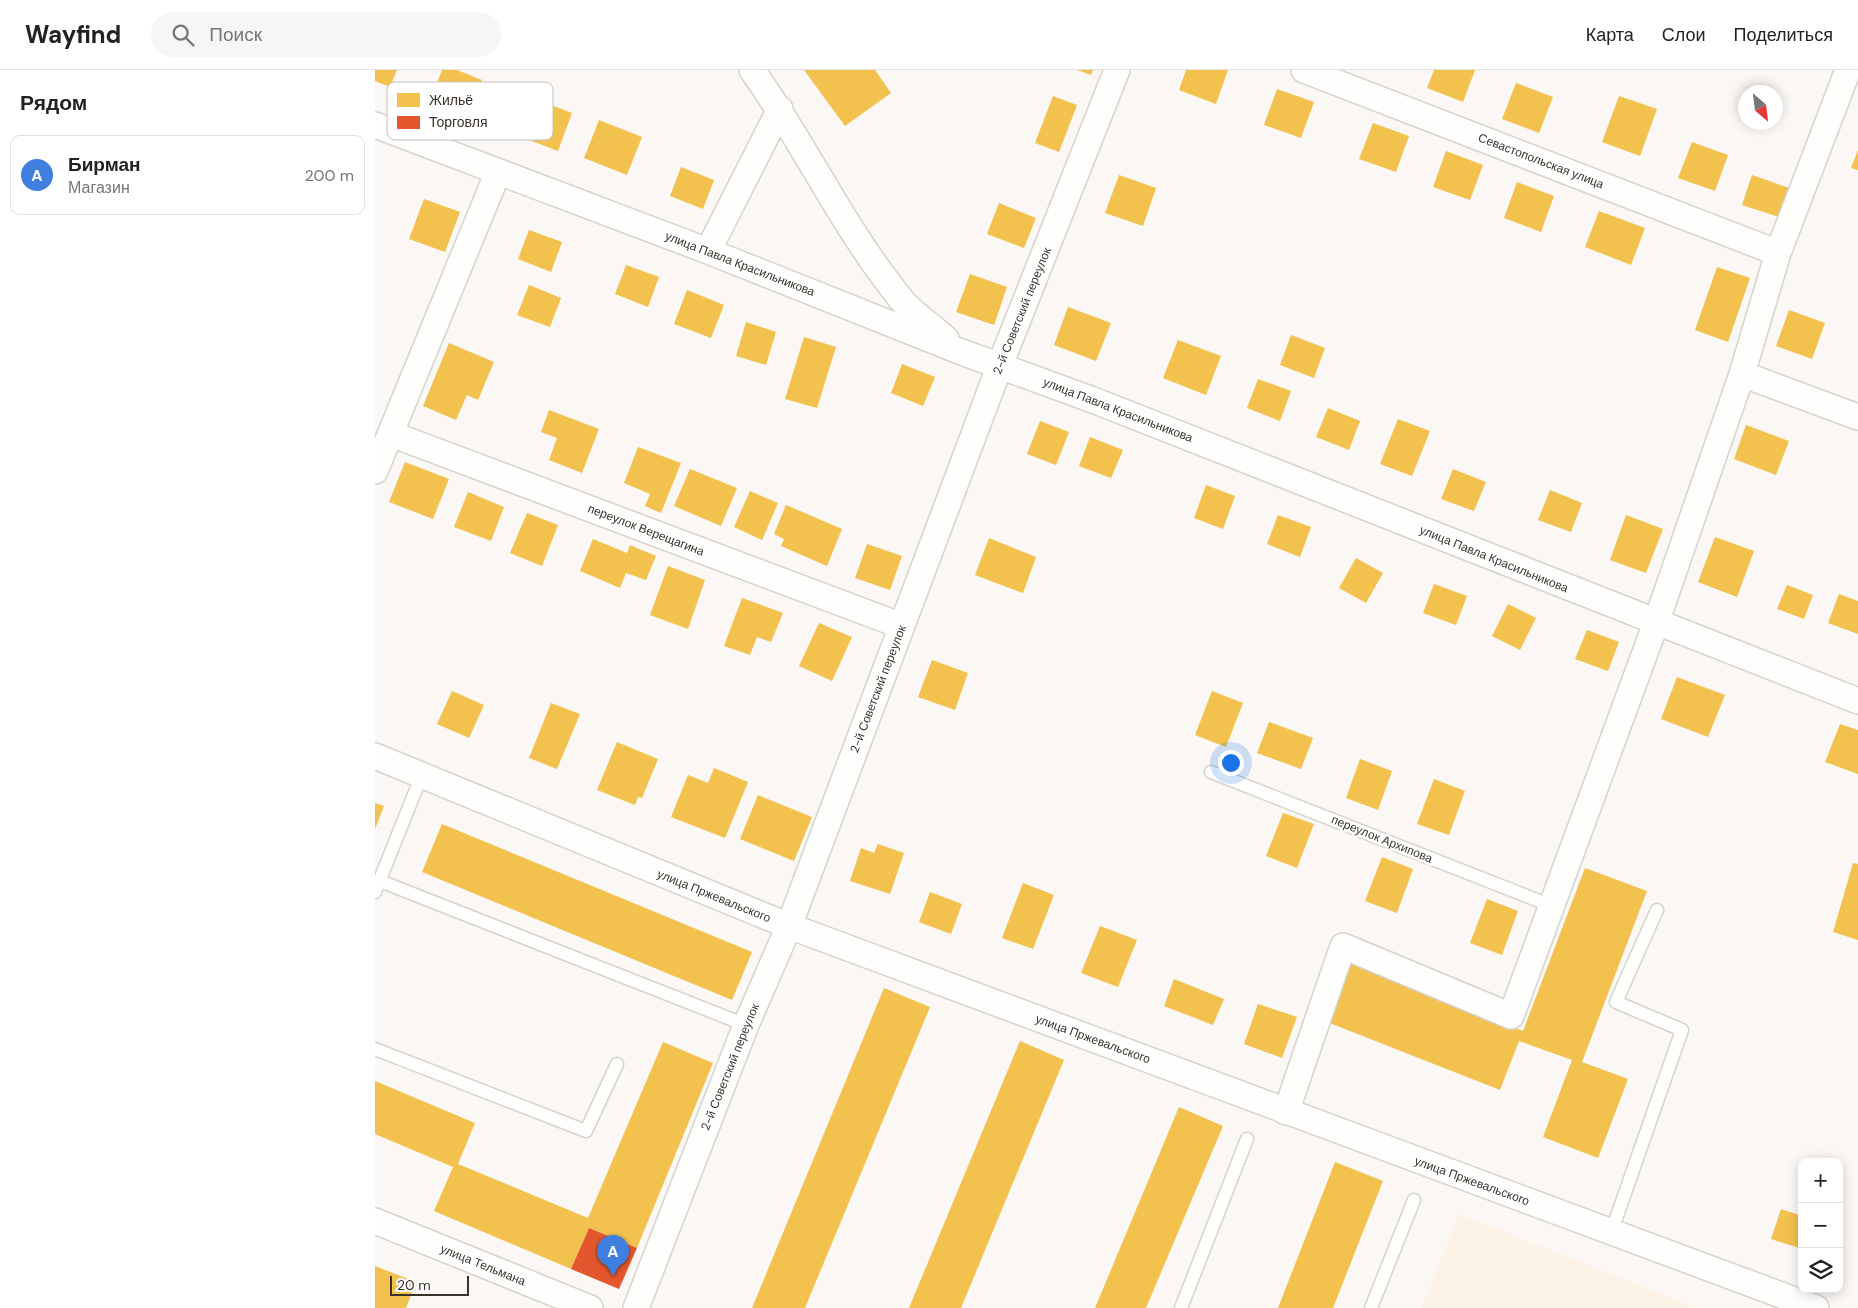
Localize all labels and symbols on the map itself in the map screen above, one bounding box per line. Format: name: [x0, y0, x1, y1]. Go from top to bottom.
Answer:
legend: [387, 82, 553, 140]
north arrow: [1738, 85, 1783, 130]
text: Жильё: [429, 91, 473, 109]
text: Торговля: [429, 113, 487, 131]
street label: Севастопольская улица: [1476, 130, 1606, 192]
street label: улица Павла Красильникова: [663, 228, 817, 300]
street label: 2-й Советский переулок: [989, 244, 1055, 377]
street label: улица Павла Красильникова: [1041, 374, 1195, 446]
street label: переулок Верещагина: [586, 500, 707, 560]
street label: улица Павла Красильникова: [1417, 522, 1571, 596]
street label: 2-й Советский переулок: [846, 622, 910, 755]
your location: [1218, 750, 1244, 776]
street label: переулок Архипова: [1329, 811, 1435, 867]
street label: улица Пржевальского: [655, 866, 773, 926]
street label: 2-й Советский переулок: [697, 1000, 763, 1133]
street label: улица Пржевальского: [1033, 1011, 1153, 1067]
street label: улица Пржевальского: [1412, 1153, 1532, 1209]
pin: A: [597, 1235, 629, 1276]
street label: улица Тельмана: [438, 1241, 528, 1290]
scale bar: [390, 1273, 469, 1296]

